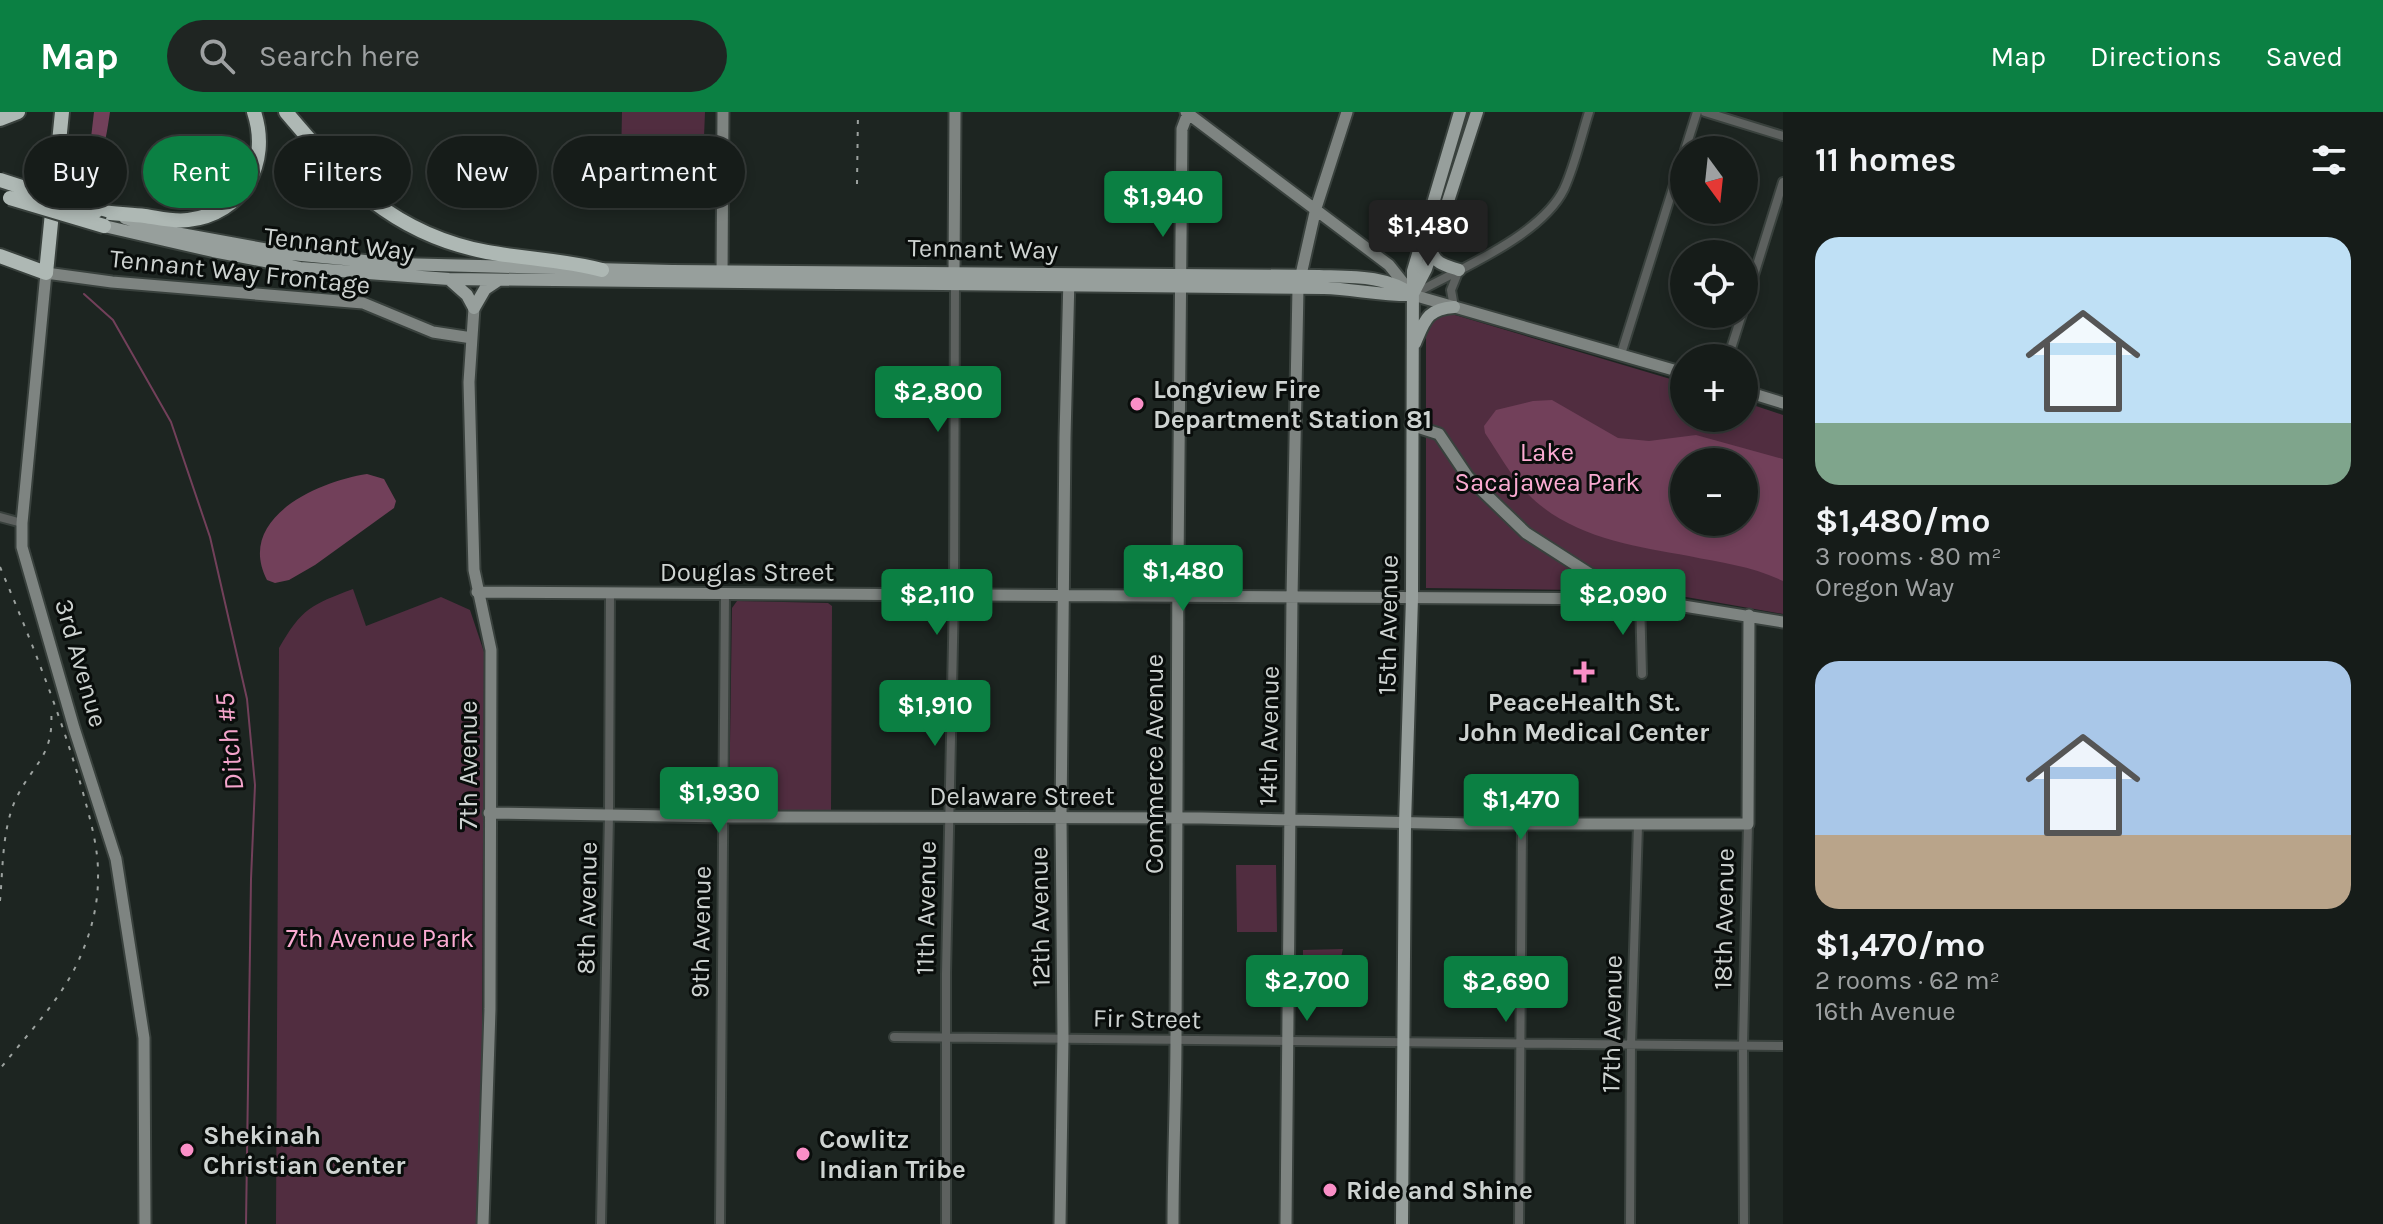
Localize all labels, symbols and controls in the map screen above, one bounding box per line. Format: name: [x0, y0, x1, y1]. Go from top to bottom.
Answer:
search box: [167, 20, 727, 92]
text: Map: [40, 34, 119, 79]
icon: search: [195, 34, 239, 78]
text: Search here: [259, 38, 420, 74]
text: Map: [1991, 40, 2046, 73]
text: Directions: [2090, 40, 2222, 73]
text: Saved: [2266, 40, 2343, 73]
chip: Buy: [24, 136, 127, 208]
chip: Rent: [143, 136, 258, 208]
chip: Filters: [274, 136, 411, 208]
chip: New: [427, 136, 537, 208]
chip: Apartment: [553, 136, 745, 208]
north arrow: [1670, 136, 1758, 224]
map controls: [1670, 136, 1758, 536]
icon: filters: [2307, 138, 2351, 182]
text: 11 homes: [1815, 140, 1957, 180]
pin: $1,940: [1098, 171, 1228, 239]
text: $1,940: [1122, 181, 1204, 212]
pin: $1,480: [1363, 200, 1493, 268]
text: $1,480: [1387, 210, 1469, 241]
street label: Tennant Way: [262, 221, 416, 267]
street label: Tennant Way: [907, 232, 1059, 266]
button: locate: [1670, 240, 1758, 328]
street label: Tennant Way Frontage: [108, 243, 372, 301]
icon: home: [2011, 289, 2155, 433]
button: +: [1670, 344, 1758, 432]
pin: $2,800: [873, 366, 1003, 434]
place label: Longview Fire Department Station 81: [1153, 374, 1432, 435]
text: $2,800: [893, 376, 983, 407]
marker: Longview Fire Department Station 81: [1128, 395, 1146, 413]
park label: Lake Sacajawea Park: [1454, 437, 1640, 498]
button: −: [1670, 448, 1758, 536]
text: $1,480/mo: [1815, 501, 1990, 541]
text: 3 rooms · 80 m²: [1815, 541, 2002, 572]
pin: $1,480: [1118, 545, 1248, 613]
street label: 15th Avenue: [1371, 554, 1405, 696]
text: $1,480: [1142, 555, 1224, 586]
street label: Douglas Street: [660, 557, 835, 588]
pin: $2,110: [872, 569, 1002, 637]
pin: $2,090: [1558, 569, 1688, 637]
text: Oregon Way: [1815, 572, 1954, 603]
text: $2,110: [899, 579, 975, 610]
text: $2,090: [1579, 579, 1667, 610]
street label: 3rd Avenue: [48, 595, 114, 731]
street label: Commerce Avenue: [1139, 654, 1170, 874]
marker: PeaceHealth St. John Medical Center: [1573, 661, 1595, 683]
street label: 14th Avenue: [1252, 666, 1286, 806]
pin: $1,910: [870, 680, 1000, 748]
place label: PeaceHealth St. John Medical Center: [1459, 687, 1710, 748]
text: $1,910: [897, 690, 973, 721]
water label: Ditch #5: [207, 692, 251, 792]
street label: 7th Avenue: [453, 700, 484, 830]
icon: home: [2011, 713, 2155, 857]
pin: $1,930: [654, 767, 784, 835]
pin: $1,470: [1456, 774, 1586, 842]
text: $1,930: [678, 777, 760, 808]
street label: Delaware Street: [929, 781, 1115, 812]
text: $1,470: [1482, 784, 1560, 815]
street label: 8th Avenue: [570, 841, 604, 975]
street label: 11th Avenue: [909, 841, 943, 975]
street label: 12th Avenue: [1023, 846, 1057, 988]
street label: 18th Avenue: [1707, 848, 1741, 990]
street label: 9th Avenue: [684, 866, 718, 998]
park label: 7th Avenue Park: [286, 923, 474, 954]
text: $1,470/mo: [1815, 925, 1985, 965]
pin: $2,700: [1242, 955, 1372, 1023]
street label: 17th Avenue: [1595, 955, 1629, 1093]
pin: $2,690: [1441, 956, 1571, 1024]
text: $2,700: [1264, 965, 1350, 996]
text: 2 rooms · 62 m²: [1815, 965, 2000, 996]
text: $2,690: [1462, 966, 1550, 997]
text: 16th Avenue: [1815, 996, 1956, 1027]
street label: Fir Street: [1093, 1003, 1202, 1035]
place label: Shekinah Christian Center: [203, 1120, 406, 1181]
place label: Cowlitz Indian Tribe: [819, 1124, 966, 1185]
marker: Shekinah Christian Center: [178, 1141, 196, 1159]
marker: Cowlitz Indian Tribe: [794, 1145, 812, 1163]
place label: Ride and Shine: [1346, 1175, 1533, 1206]
marker: Ride and Shine: [1321, 1181, 1339, 1199]

